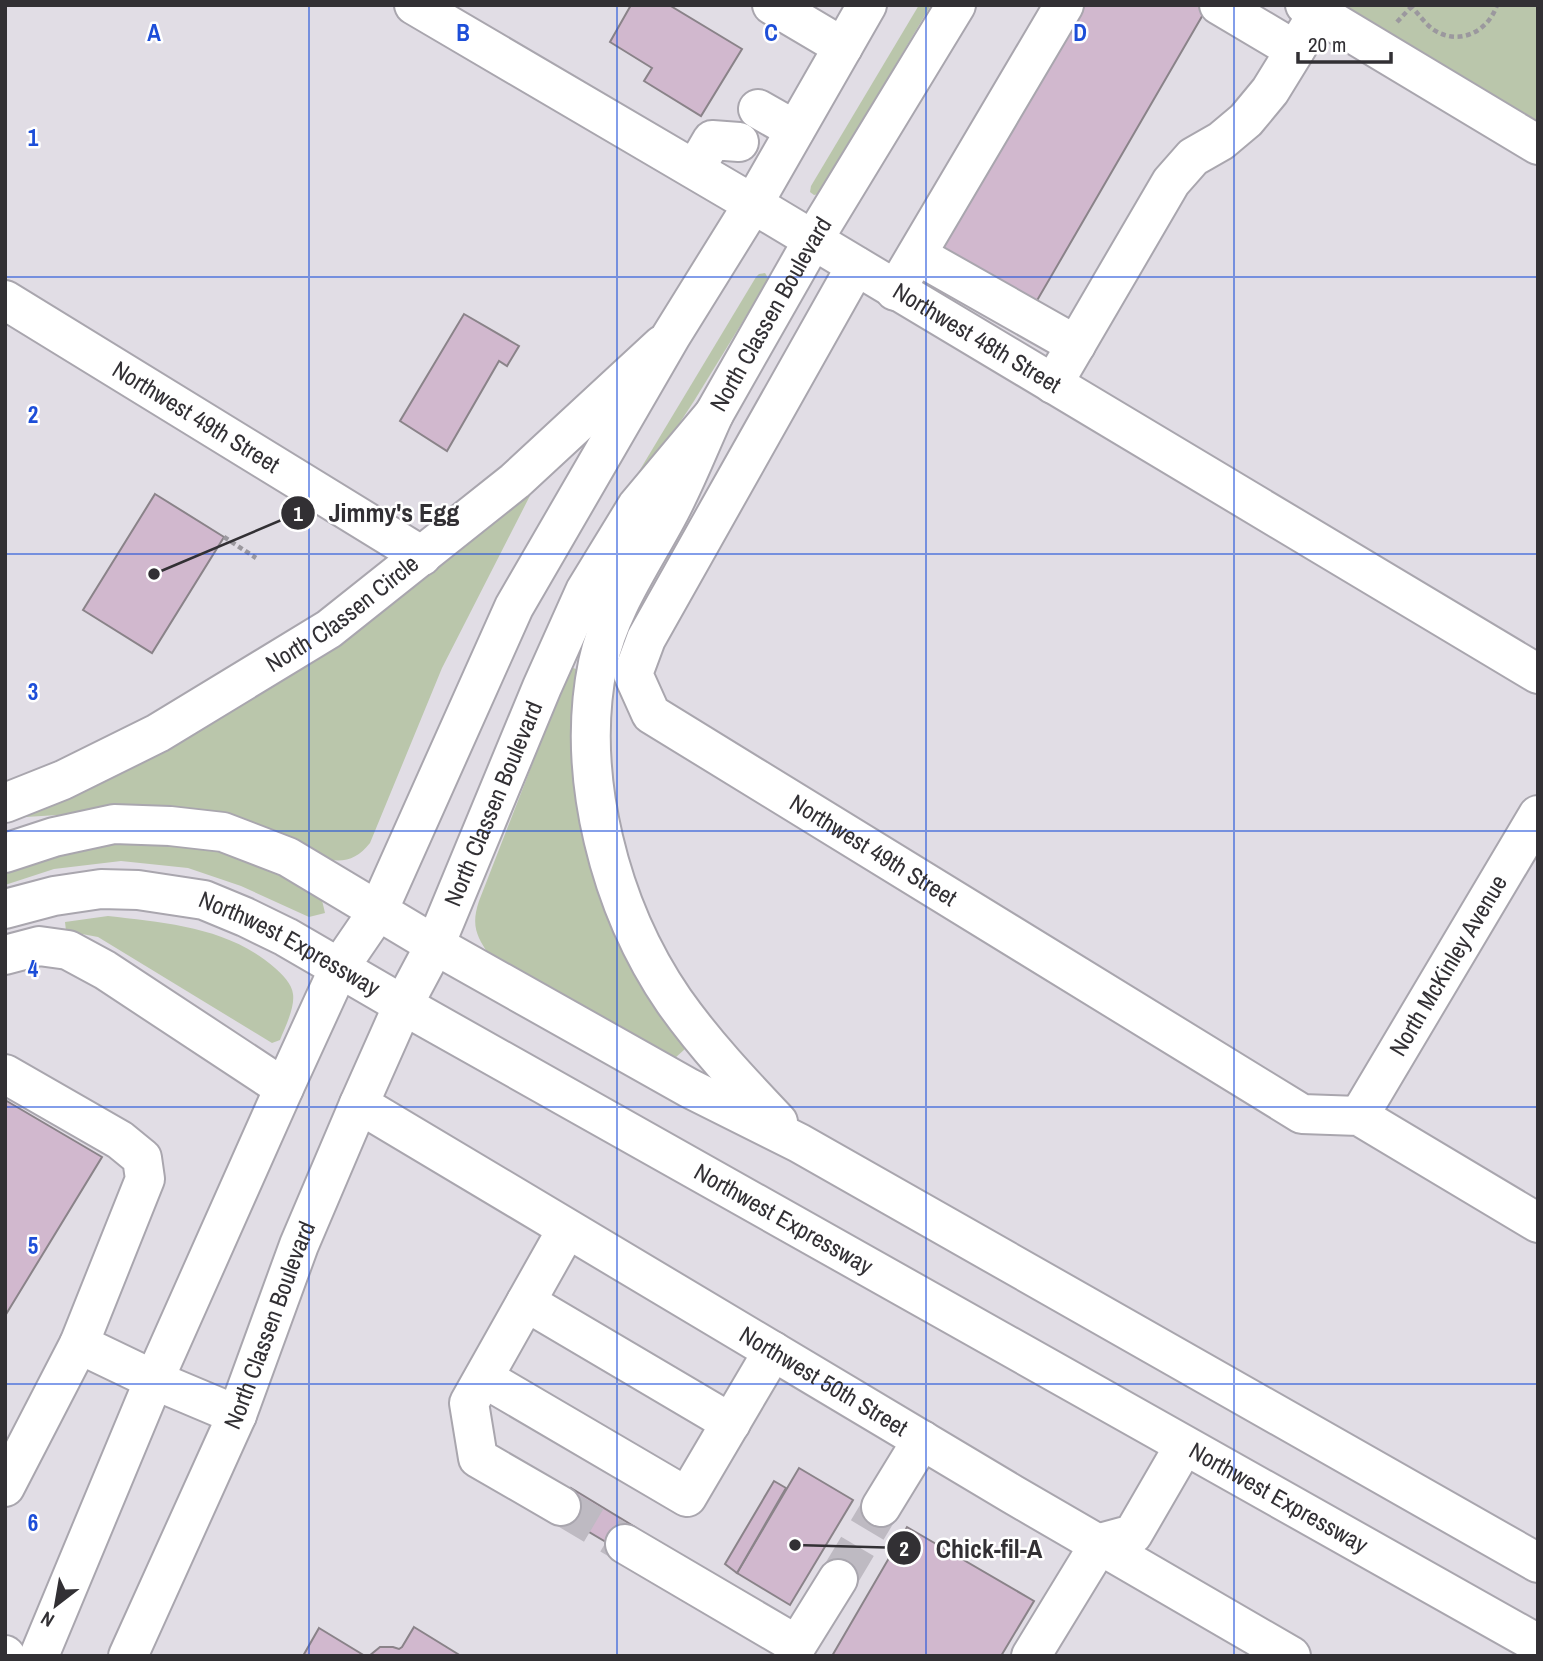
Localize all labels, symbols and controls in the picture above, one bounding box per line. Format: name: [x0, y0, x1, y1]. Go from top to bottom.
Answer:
text: A: [147, 17, 161, 48]
text: B: [456, 17, 470, 48]
text: C: [764, 17, 778, 48]
text: D: [1073, 17, 1087, 48]
scale bar: [1298, 21, 1391, 65]
text: 20 m: [1308, 30, 1346, 59]
text: 1: [28, 122, 39, 153]
street label: North Classen Boulevard: [702, 211, 838, 417]
street label: Northwest 48th Street: [887, 274, 1068, 400]
street label: Northwest 49th Street: [107, 353, 286, 480]
text: 2: [28, 399, 38, 430]
callout: Jimmy's Egg: [280, 490, 474, 537]
text: Jimmy's Egg: [329, 495, 459, 530]
text: 1: [293, 499, 303, 528]
street label: North Classen Circle: [259, 547, 425, 679]
text: 3: [28, 676, 38, 707]
street label: North Classen Boulevard: [436, 696, 549, 911]
street label: Northwest 49th Street: [784, 786, 964, 913]
street label: North McKinley Avenue: [1381, 869, 1514, 1062]
street label: Northwest Expressway: [194, 883, 386, 1003]
text: 4: [28, 953, 39, 984]
street label: Northwest Expressway: [689, 1155, 879, 1282]
street label: North Classen Boulevard: [216, 1216, 322, 1434]
text: 5: [28, 1230, 38, 1261]
street label: Northwest 50th Street: [734, 1318, 914, 1443]
street label: Northwest Expressway: [1184, 1434, 1374, 1560]
text: 6: [28, 1507, 38, 1538]
callout: Chick-fil-A: [886, 1525, 1056, 1572]
text: Chick-fil-A: [936, 1531, 1043, 1566]
text: 2: [899, 1534, 909, 1563]
north arrow: [21, 1570, 91, 1640]
text: N: [36, 1606, 59, 1634]

